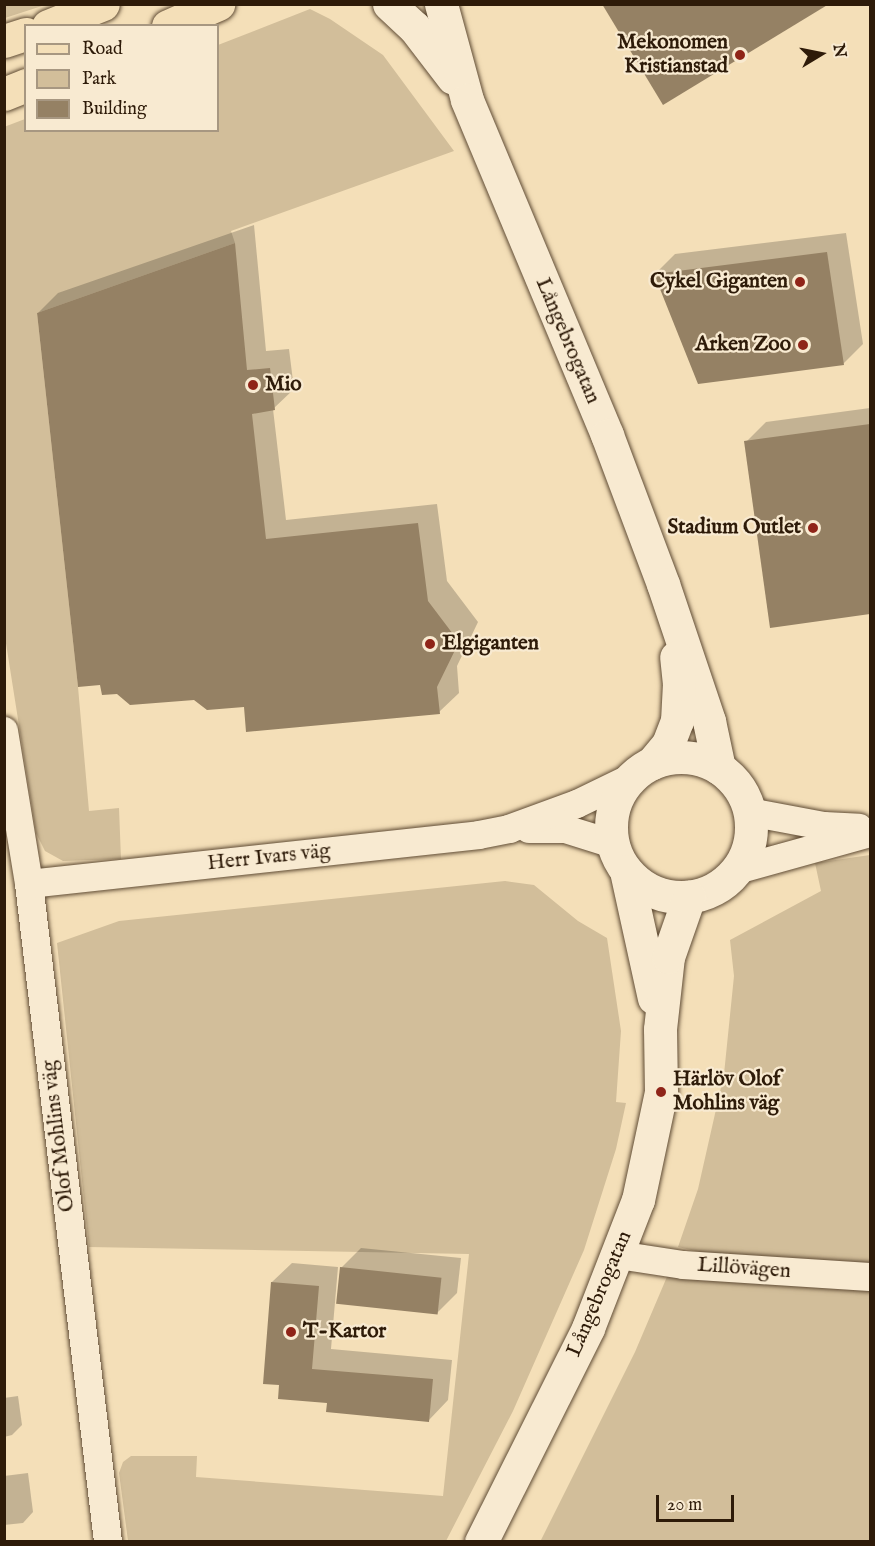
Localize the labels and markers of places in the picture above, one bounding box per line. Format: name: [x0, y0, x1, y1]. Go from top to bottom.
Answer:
place label: Mekonomen Kristianstad: [617, 30, 728, 80]
marker: Mekonomen Kristianstad: [733, 48, 747, 62]
place label: Cykel Giganten: [650, 269, 788, 295]
marker: Cykel Giganten: [793, 275, 807, 289]
place label: Arken Zoo: [695, 332, 791, 358]
marker: Arken Zoo: [796, 338, 810, 352]
place label: Mio: [265, 372, 302, 398]
marker: Mio: [246, 378, 260, 392]
place label: Stadium Outlet: [668, 515, 801, 541]
marker: Stadium Outlet: [806, 521, 820, 535]
place label: Elgiganten: [442, 631, 539, 657]
marker: Elgiganten: [423, 637, 437, 651]
place label: Härlöv Olof Mohlins väg: [673, 1067, 780, 1117]
marker: Härlöv Olof Mohlins väg: [654, 1085, 668, 1099]
place label: T-Kartor: [303, 1319, 386, 1345]
marker: T-Kartor: [284, 1325, 298, 1339]

